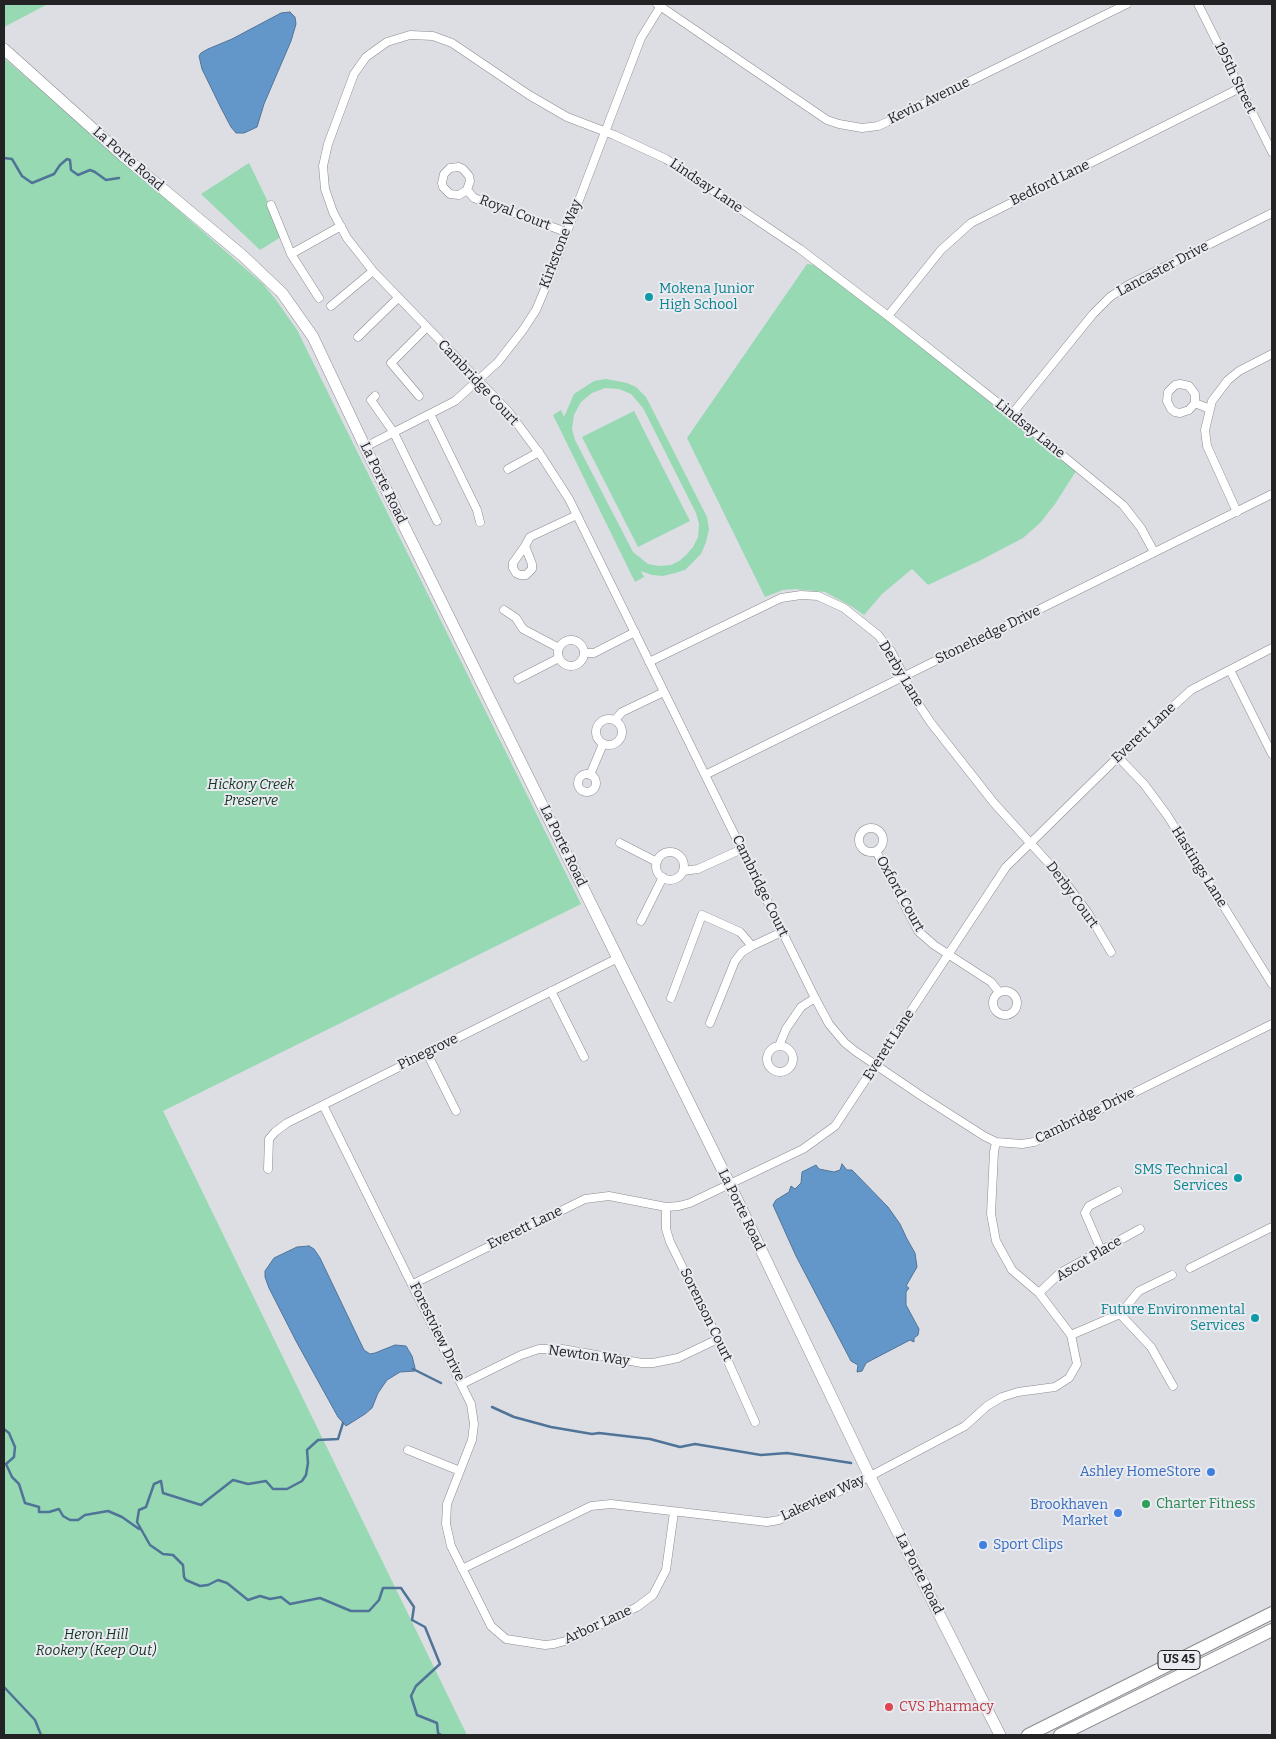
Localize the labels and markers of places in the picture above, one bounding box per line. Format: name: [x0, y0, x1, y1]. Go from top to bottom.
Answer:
place label: Mokena Junior High School: [659, 281, 754, 314]
marker: Mokena Junior High School: [643, 291, 655, 303]
place label: SMS Technical Services: [1134, 1162, 1228, 1194]
marker: SMS Technical Services: [1232, 1172, 1244, 1184]
place label: Future Environmental Services: [1101, 1302, 1245, 1334]
marker: Future Environmental Services: [1249, 1312, 1261, 1324]
place label: Ashley HomeStore: [1080, 1464, 1201, 1480]
marker: Ashley HomeStore: [1205, 1466, 1217, 1478]
place label: Charter Fitness: [1156, 1496, 1255, 1512]
place label: Brookhaven Market: [1030, 1497, 1108, 1530]
marker: Charter Fitness: [1140, 1498, 1152, 1510]
marker: Brookhaven Market: [1112, 1507, 1124, 1519]
place label: Sport Clips: [993, 1537, 1063, 1553]
marker: Sport Clips: [977, 1539, 989, 1551]
place label: CVS Pharmacy: [899, 1699, 994, 1715]
marker: CVS Pharmacy: [883, 1701, 895, 1713]

